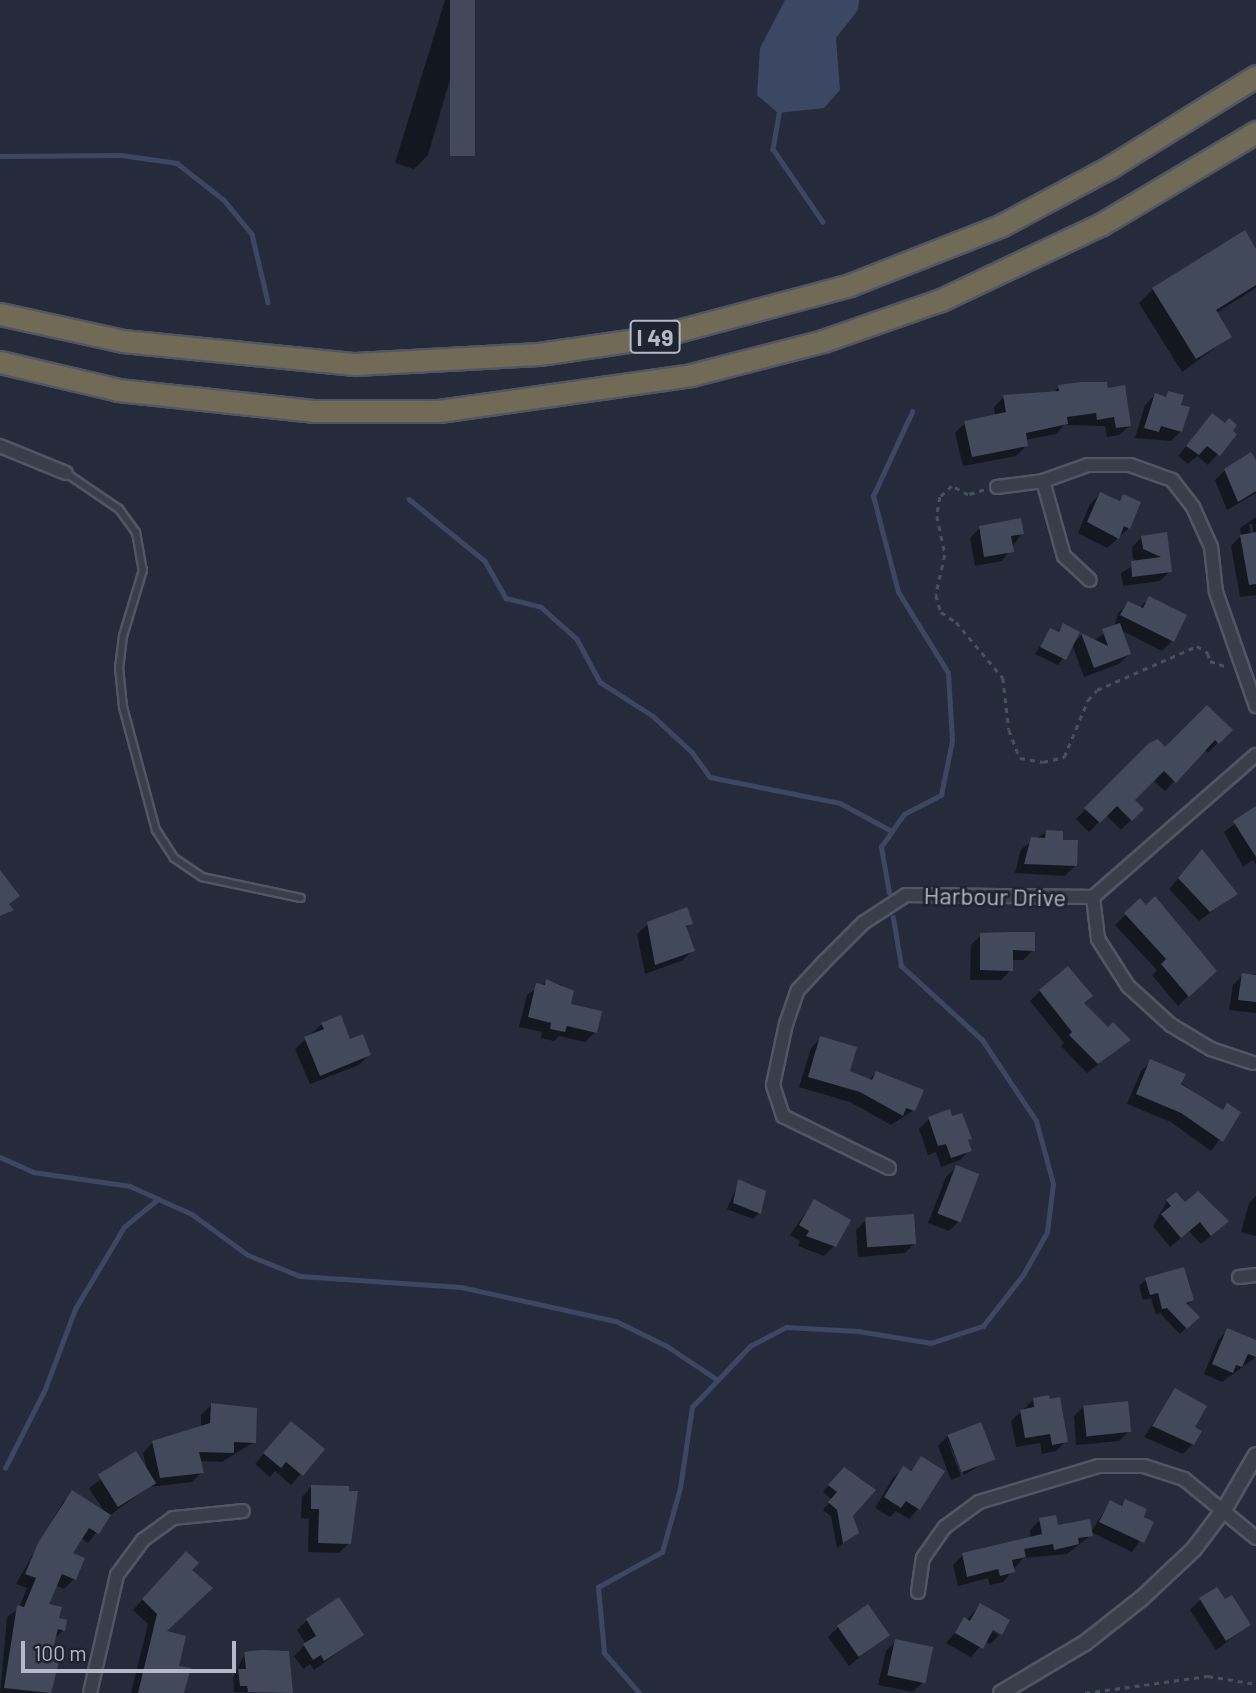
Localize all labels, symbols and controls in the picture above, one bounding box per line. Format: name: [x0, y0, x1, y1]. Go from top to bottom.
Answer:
road number: I 49: [629, 318, 681, 356]
street label: Harbour Drive: [923, 880, 1067, 912]
scale bar: [24, 1626, 240, 1670]
text: 100 m: [34, 1640, 87, 1665]

